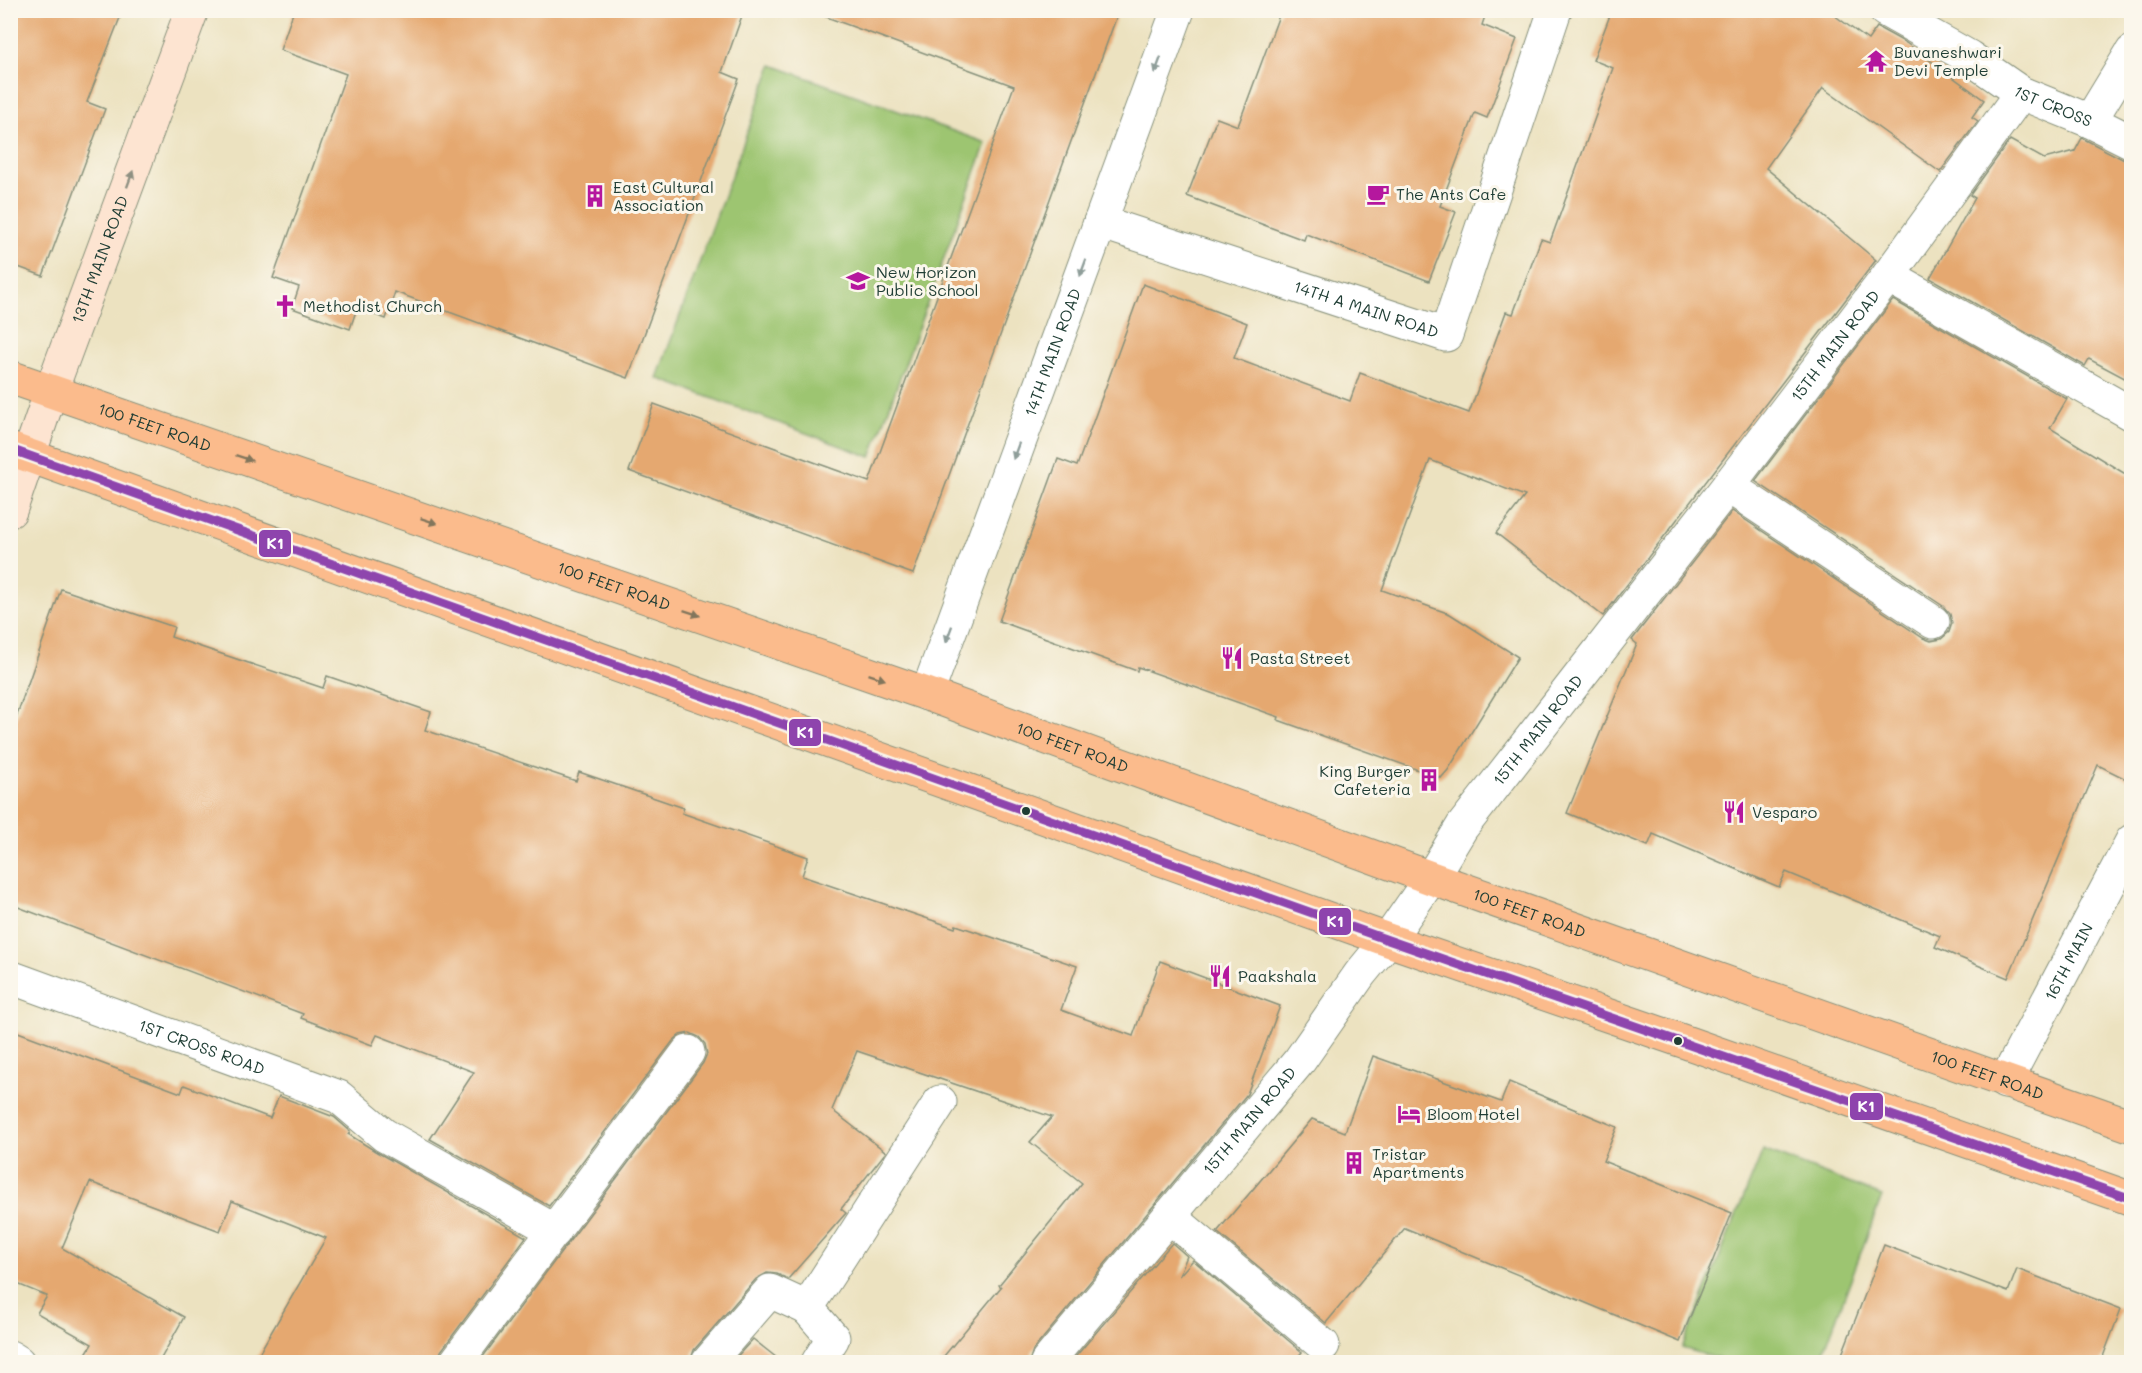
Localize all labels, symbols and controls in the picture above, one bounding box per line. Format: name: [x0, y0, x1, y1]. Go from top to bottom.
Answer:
place label: Buvaneshwari Devi Temple: [1894, 41, 2002, 80]
temple icon: Buvaneshwari Devi Temple: [1863, 48, 1889, 74]
one-way arrow: [1153, 56, 1162, 74]
street label: 1ST CROSS: [2010, 80, 2095, 131]
one-way arrow: [126, 169, 136, 187]
place label: East Cultural Association: [613, 176, 714, 215]
cafe icon: The Ants Cafe: [1365, 181, 1391, 207]
building icon: East Cultural Association: [582, 183, 608, 209]
place label: The Ants Cafe: [1396, 183, 1506, 204]
street label: 13TH MAIN ROAD: [66, 192, 132, 326]
one-way arrow: [1077, 259, 1087, 277]
place label: New Horizon Public School: [876, 261, 979, 300]
school or university icon: New Horizon Public School: [845, 268, 871, 294]
street label: 14TH A MAIN ROAD: [1291, 275, 1441, 342]
street label: 14TH MAIN ROAD: [1019, 285, 1085, 419]
street label: 15TH MAIN ROAD: [1785, 285, 1884, 405]
church icon: Methodist Church: [272, 293, 298, 319]
place label: Methodist Church: [303, 295, 442, 316]
street label: 100 FEET ROAD: [95, 397, 214, 456]
one-way arrow: [1010, 442, 1020, 460]
one-way arrow: [236, 453, 254, 463]
one-way arrow: [420, 517, 438, 527]
line badge: K1: [258, 529, 292, 558]
text: K1: [266, 532, 284, 553]
street label: 100 FEET ROAD: [555, 556, 673, 615]
one-way arrow: [683, 608, 701, 618]
one-way arrow: [943, 625, 953, 643]
restaurant icon: Pasta Street: [1219, 645, 1245, 671]
place label: Pasta Street: [1250, 647, 1351, 668]
street label: 15TH MAIN ROAD: [1488, 670, 1587, 789]
one-way arrow: [868, 672, 886, 682]
street label: 100 FEET ROAD: [1013, 716, 1132, 777]
line badge: K1: [788, 718, 822, 747]
text: K1: [796, 721, 814, 742]
place label: King Burger Cafeteria: [1319, 760, 1411, 799]
building icon: King Burger Cafeteria: [1416, 767, 1442, 793]
restaurant icon: Vesparo: [1721, 799, 1747, 825]
place label: Vesparo: [1752, 801, 1817, 822]
unlabelled marker: [1020, 805, 1032, 817]
street label: 100 FEET ROAD: [1470, 883, 1589, 942]
line badge: K1: [1318, 907, 1352, 936]
text: K1: [1326, 910, 1344, 931]
street label: 16TH MAIN: [2039, 919, 2097, 1004]
restaurant icon: Paakshala: [1207, 963, 1233, 989]
place label: Paakshala: [1238, 965, 1317, 986]
street label: 1ST CROSS ROAD: [136, 1014, 268, 1079]
unlabelled marker: [1672, 1035, 1684, 1047]
street label: 100 FEET ROAD: [1928, 1045, 2047, 1104]
street label: 15TH MAIN ROAD: [1198, 1062, 1300, 1179]
line badge: K1: [1849, 1092, 1884, 1121]
text: K1: [1857, 1095, 1875, 1116]
hotel icon: Bloom Hotel: [1396, 1101, 1422, 1127]
place label: Bloom Hotel: [1427, 1103, 1520, 1124]
place label: Tristar Apartments: [1372, 1143, 1464, 1182]
building icon: Tristar Apartments: [1341, 1150, 1367, 1176]

